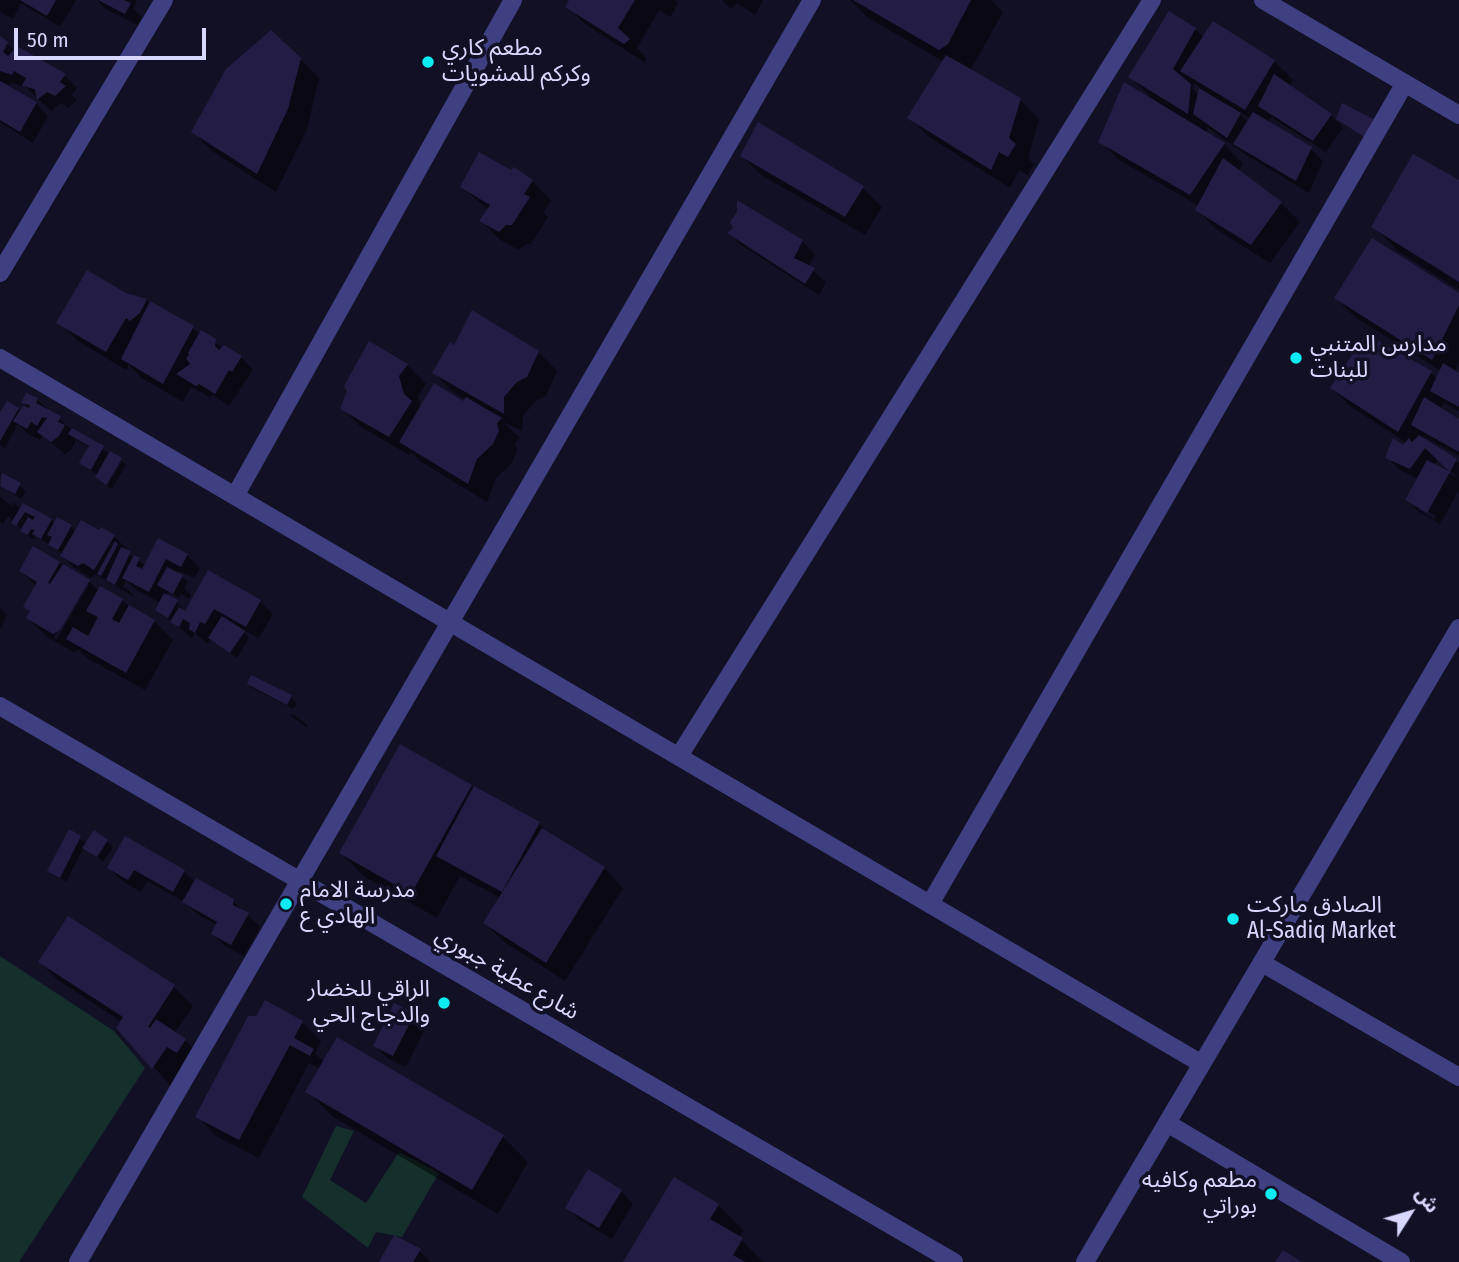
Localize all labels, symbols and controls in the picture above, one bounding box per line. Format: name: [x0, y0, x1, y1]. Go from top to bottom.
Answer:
scale bar: [18, 14, 210, 58]
text: 50 m: [27, 27, 69, 53]
place label: مطعم كاري وكركم للمشويات: [442, 35, 591, 89]
marker: مطعم كاري وكركم للمشويات: [420, 54, 436, 70]
place label: مدارس المتنبي للبنات: [1310, 331, 1447, 385]
marker: مدارس المتنبي للبنات: [1288, 350, 1304, 366]
place label: مدرسة الامام الهادي ع: [300, 877, 415, 931]
place label: الصادق ماركت Al-Sadiq Market: [1247, 892, 1396, 946]
marker: مدرسة الامام الهادي ع: [278, 896, 294, 912]
marker: الصادق ماركت Al-Sadiq Market: [1225, 911, 1241, 927]
street label: شارع عطية جبوري: [430, 922, 584, 1026]
place label: الراقي للخضار والدجاج الحي: [307, 976, 430, 1030]
marker: الراقي للخضار والدجاج الحي: [436, 995, 452, 1011]
place label: مطعم وكافيه بوراتي: [1142, 1167, 1257, 1221]
north arrow: [1375, 1178, 1445, 1248]
text: ش: [1410, 1183, 1444, 1217]
marker: مطعم وكافيه بوراتي: [1263, 1186, 1279, 1202]

